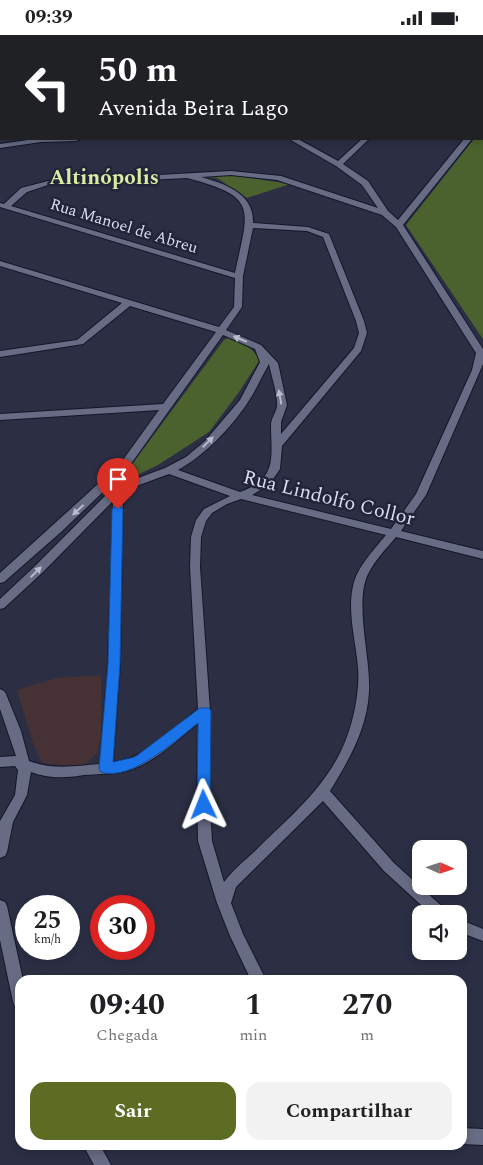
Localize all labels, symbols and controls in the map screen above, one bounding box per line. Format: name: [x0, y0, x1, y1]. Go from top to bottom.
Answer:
text: 09:39: [25, 3, 73, 32]
text: 50 m: [98, 44, 178, 97]
icon: left: [15, 55, 80, 120]
text: Avenida Beira Lago: [98, 92, 289, 125]
district label: Altinópolis: [49, 162, 159, 194]
street label: Rua Manoel de Abreu: [47, 192, 201, 260]
one-way arrow: [233, 335, 247, 343]
one-way arrow: [276, 389, 284, 405]
one-way arrow: [202, 437, 214, 449]
pin: [97, 458, 139, 509]
street label: Rua Lindolfo Collor: [240, 462, 418, 534]
icon: arrive: [104, 465, 132, 493]
one-way arrow: [72, 504, 84, 516]
one-way arrow: [29, 566, 41, 578]
position arrow: [177, 778, 229, 830]
north arrow: [412, 840, 468, 895]
map controls: [412, 840, 467, 960]
speed limit sign: 30: [90, 895, 155, 960]
text: 25: [33, 902, 62, 940]
button: sound: [412, 905, 467, 960]
text: km/h: [34, 930, 61, 949]
text: 09:40: [90, 982, 165, 1028]
text: 1: [245, 982, 262, 1028]
text: 270: [342, 982, 392, 1028]
text: Chegada: [96, 1023, 158, 1047]
text: min: [239, 1023, 267, 1047]
text: m: [360, 1023, 374, 1047]
button: Sair: [30, 1082, 236, 1140]
button: Compartilhar: [246, 1082, 452, 1140]

